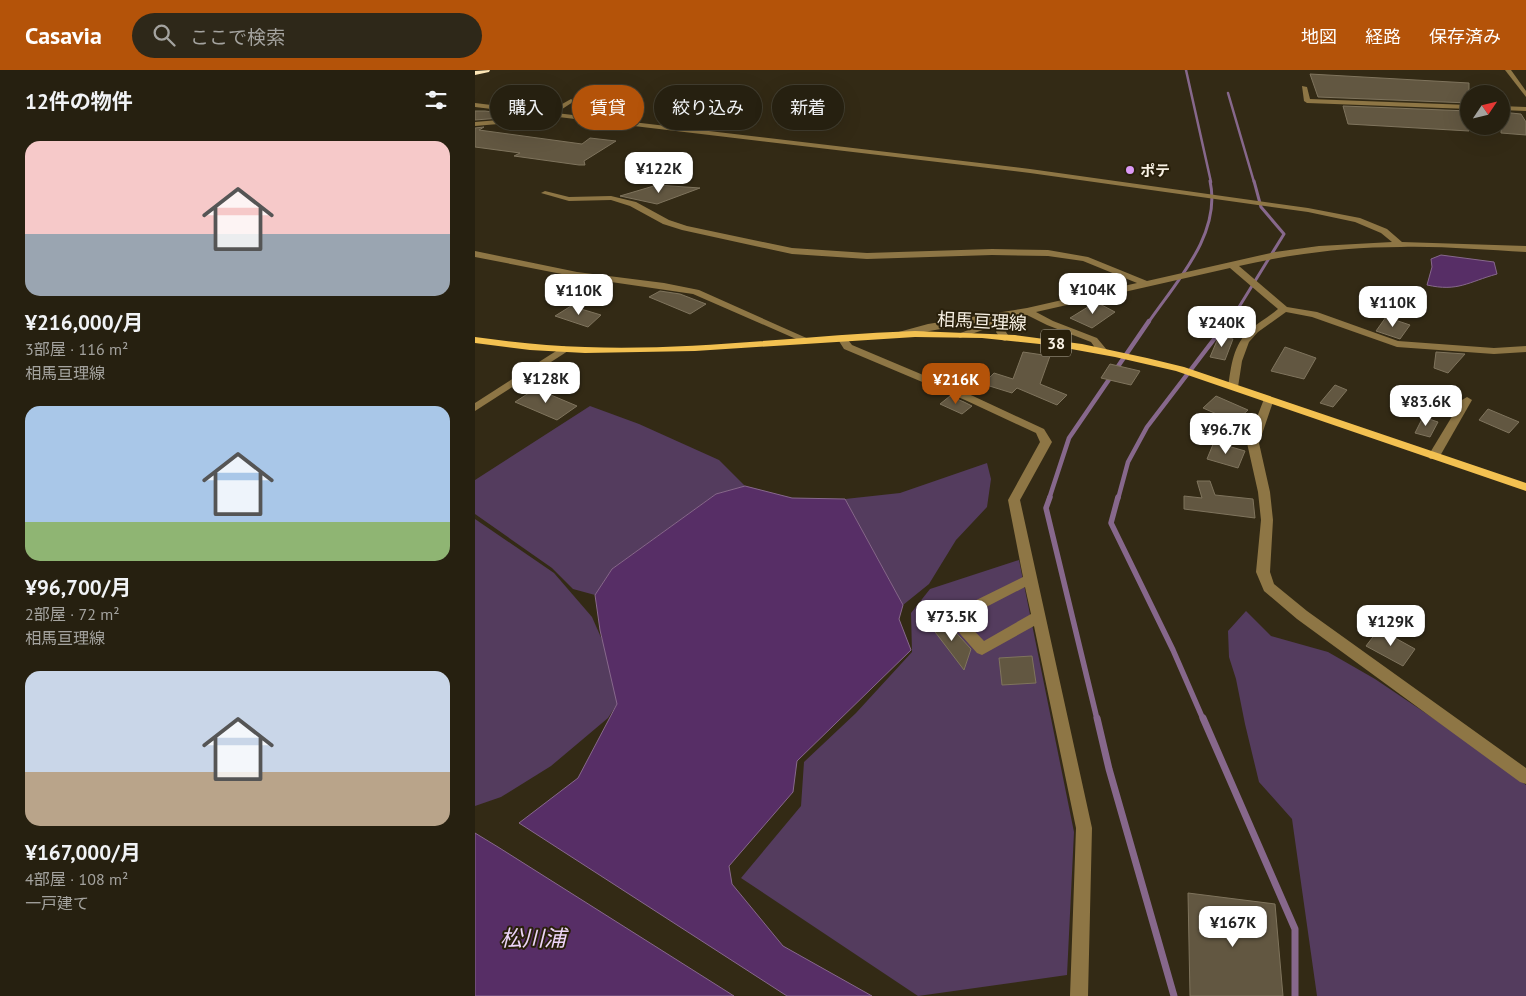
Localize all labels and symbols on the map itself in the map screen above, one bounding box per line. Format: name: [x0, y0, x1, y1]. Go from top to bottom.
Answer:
north arrow: [1460, 85, 1510, 135]
pin: ¥122K: [624, 152, 694, 194]
place label: ポテ: [1140, 161, 1170, 180]
marker: ポテ: [1124, 164, 1136, 176]
pin: ¥104K: [1058, 272, 1128, 315]
pin: ¥110K: [544, 274, 614, 316]
pin: ¥110K: [1358, 286, 1428, 328]
pin: ¥240K: [1187, 306, 1257, 348]
street label: 相馬亘理線: [936, 307, 1028, 335]
road number: 38: [1041, 330, 1071, 356]
pin: ¥128K: [511, 362, 581, 404]
pin: ¥216K: [921, 362, 991, 405]
pin: ¥83.6K: [1385, 384, 1467, 427]
pin: ¥96.7K: [1185, 412, 1267, 455]
pin: ¥73.5K: [911, 600, 993, 642]
pin: ¥129K: [1356, 604, 1426, 647]
pin: ¥167K: [1198, 906, 1268, 948]
water label: 松川浦: [500, 924, 569, 952]

